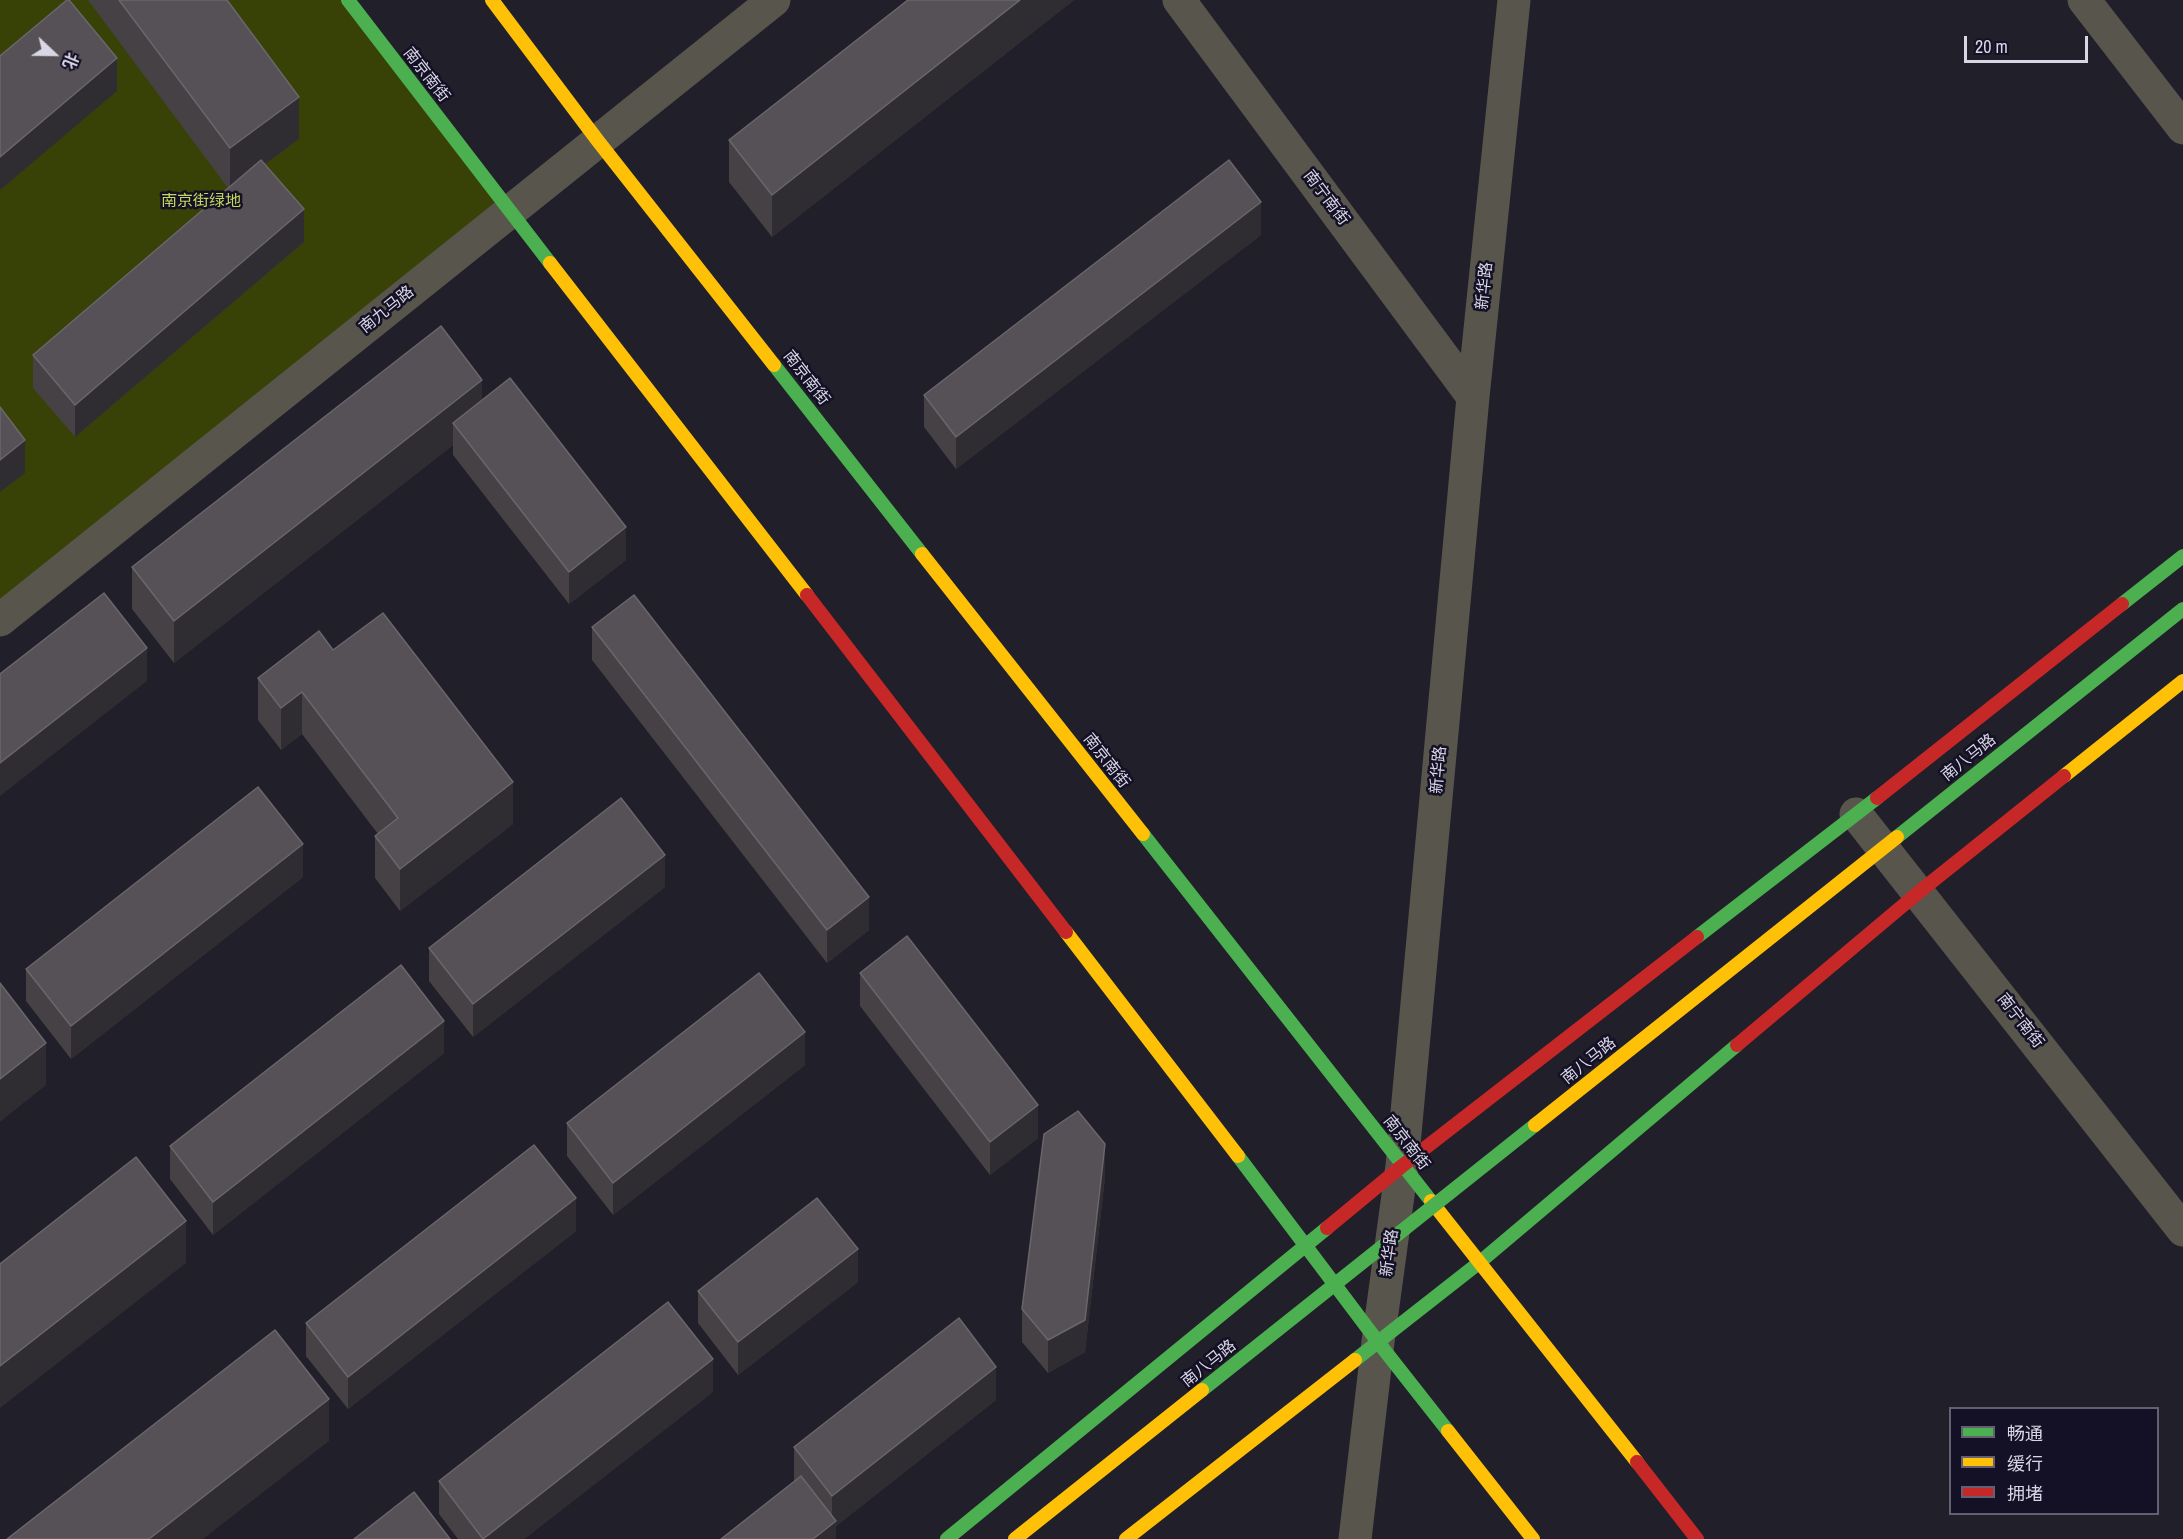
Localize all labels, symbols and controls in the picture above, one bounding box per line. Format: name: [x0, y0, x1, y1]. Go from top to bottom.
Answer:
north arrow: [24, 24, 84, 84]
scale bar: [1967, 24, 2092, 62]
text: 20 m: [1975, 34, 2008, 59]
street label: 南京南街: [399, 44, 453, 106]
text: 北: [57, 49, 84, 72]
street label: 南宁南街: [1299, 167, 1353, 229]
park label: 南京街绿地: [161, 192, 241, 212]
street label: 新华路: [1473, 261, 1497, 311]
street label: 南九马路: [356, 282, 418, 338]
street label: 南京南街: [779, 347, 833, 409]
street label: 南京南街: [1079, 730, 1133, 792]
street label: 南八马路: [1938, 730, 2000, 786]
street label: 新华路: [1427, 745, 1451, 795]
street label: 南宁南街: [1993, 990, 2047, 1052]
street label: 南八马路: [1558, 1033, 1620, 1089]
street label: 南京南街: [1379, 1112, 1433, 1174]
street label: 新华路: [1377, 1228, 1403, 1278]
street label: 南八马路: [1178, 1336, 1240, 1392]
legend: [1949, 1407, 2159, 1515]
text: 畅通: [2007, 1421, 2043, 1446]
text: 缓行: [2007, 1451, 2043, 1476]
text: 拥堵: [2007, 1481, 2043, 1506]

